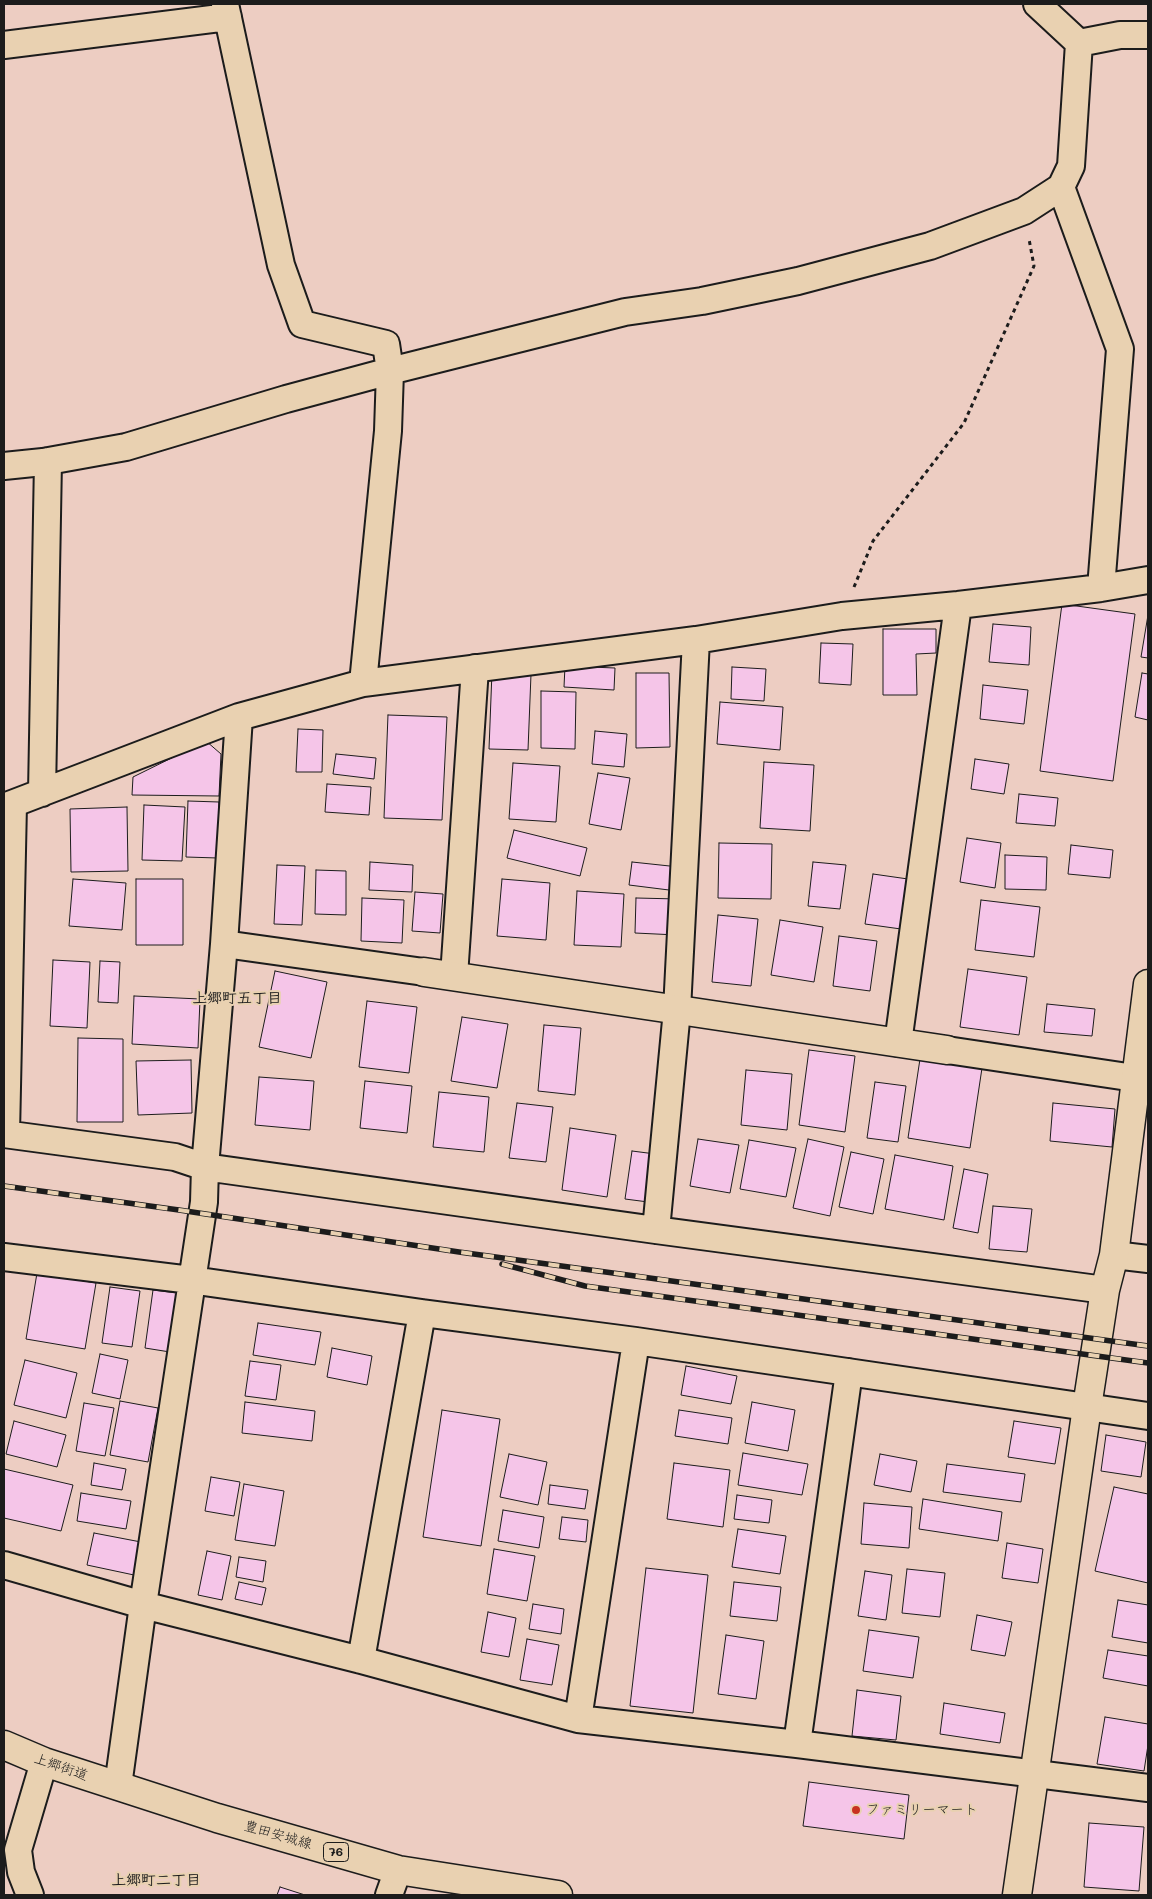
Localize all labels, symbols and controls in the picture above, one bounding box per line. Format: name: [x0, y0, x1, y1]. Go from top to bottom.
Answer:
district label: 上郷町五丁目: [192, 989, 282, 1007]
street label: 上郷街道: [32, 1750, 90, 1784]
place label: ファミリーマート: [866, 1802, 978, 1818]
marker: ファミリーマート: [850, 1804, 862, 1816]
street label: 豊田安城線: [242, 1817, 314, 1853]
road number: 76: [324, 1842, 348, 1861]
district label: 上郷町二丁目: [111, 1871, 201, 1889]

